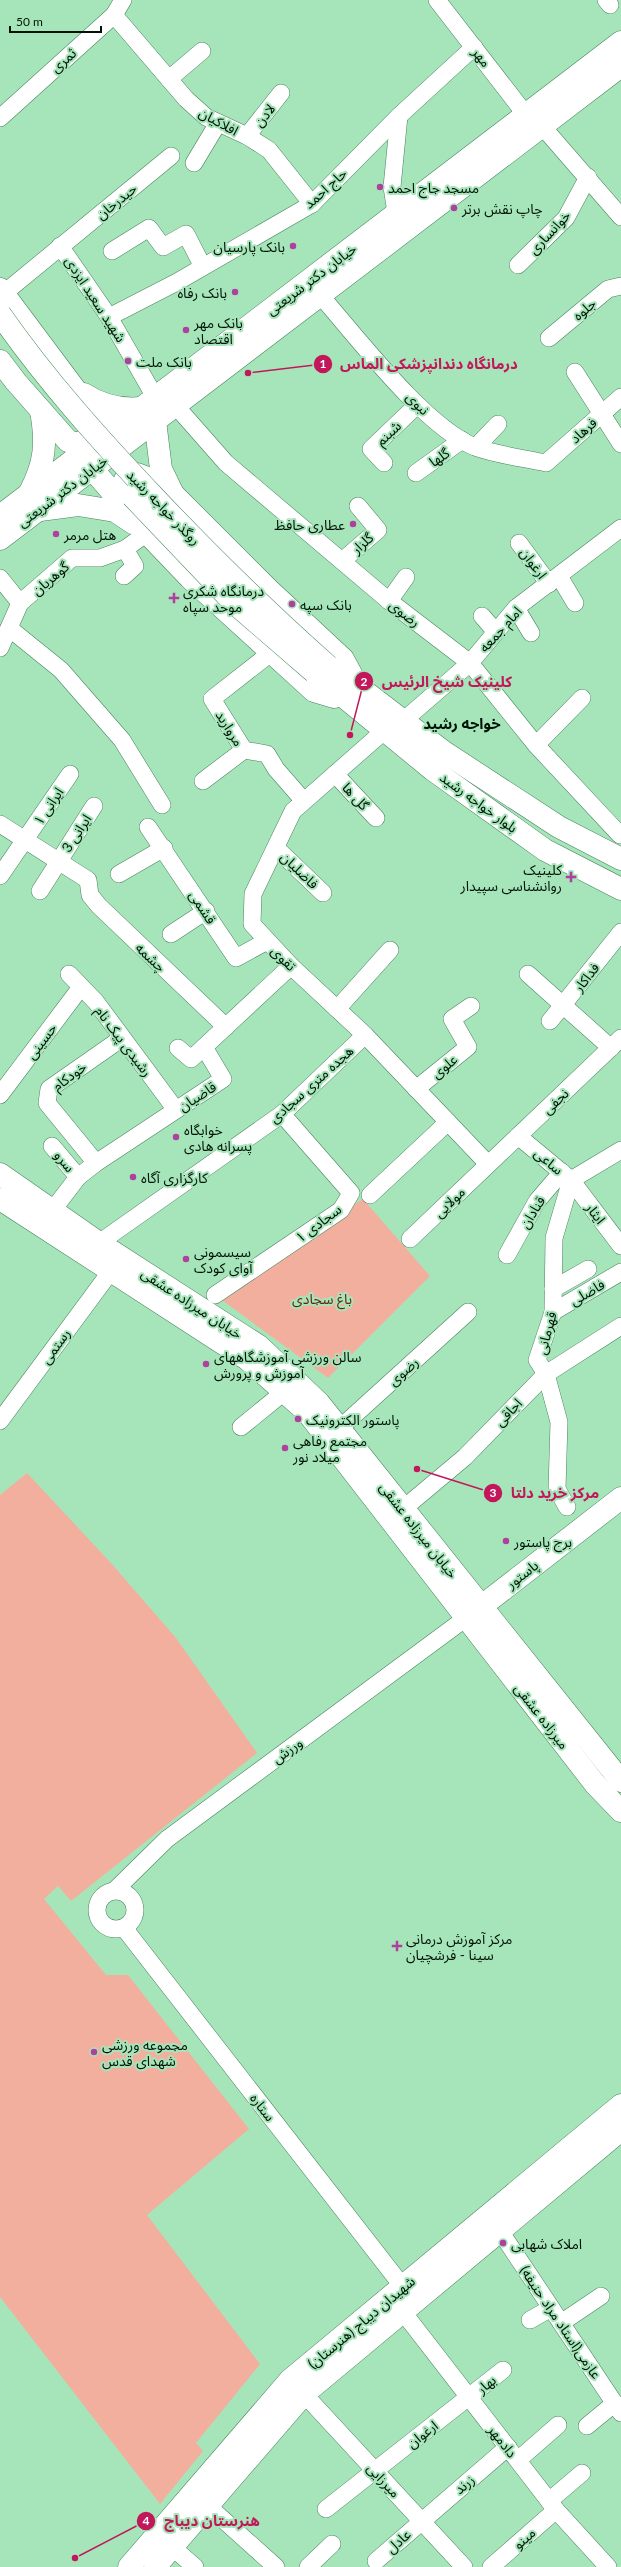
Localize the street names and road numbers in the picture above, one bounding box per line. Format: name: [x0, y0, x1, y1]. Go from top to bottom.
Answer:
street label: مهر: [468, 43, 495, 71]
street label: ثمری: [47, 44, 80, 77]
street label: لادن: [250, 100, 279, 130]
street label: افلاکیان: [196, 103, 242, 140]
street label: حاج احمد: [300, 164, 352, 214]
street label: حیدرخان: [92, 179, 140, 223]
street label: خوانساری: [524, 207, 574, 258]
street label: خیابان دکتر شریعتی: [263, 240, 360, 319]
street label: شهید سعید ایزدی: [61, 253, 130, 346]
street label: جلوه: [569, 295, 600, 324]
street label: نبوی: [402, 388, 433, 419]
street label: فرهاد: [566, 414, 601, 447]
street label: شبنم: [372, 417, 406, 451]
street label: گلها: [425, 444, 453, 471]
street label: خیابان دکتر شریعتی: [14, 452, 111, 531]
street label: روگذر خواجه رشید: [123, 466, 204, 549]
street label: گلزار: [347, 529, 377, 559]
street label: ارغوان: [516, 544, 551, 583]
street label: گوهریان: [28, 557, 73, 599]
street label: رضوی: [386, 596, 424, 631]
street label: امام جمعه: [475, 603, 527, 657]
street label: مروارید: [212, 707, 248, 750]
street label: بلوار خواجه رشید: [436, 768, 521, 837]
street label: گل ها: [338, 779, 373, 814]
street label: ایرانی ۱: [29, 784, 68, 829]
street label: ایرانی 3: [57, 811, 95, 856]
street label: فاضلیان: [277, 848, 322, 893]
street label: قشمی: [185, 887, 220, 928]
street label: چشمه: [131, 939, 170, 977]
street label: تقوی: [267, 942, 300, 975]
street label: فداکار: [569, 959, 603, 996]
street label: رشیدی پیک نام: [90, 1002, 156, 1081]
street label: حسینی: [22, 1020, 61, 1063]
street label: هجده متری سجادی: [265, 1042, 357, 1127]
street label: علوی: [428, 1050, 461, 1082]
street label: خودکام: [49, 1058, 91, 1097]
street label: قاضیان: [175, 1077, 220, 1115]
street label: نجفی: [538, 1084, 573, 1118]
street label: ساعی: [530, 1144, 567, 1179]
street label: سرو: [50, 1147, 79, 1176]
street label: مولایی: [430, 1183, 469, 1222]
street label: قنادان: [516, 1193, 549, 1232]
street label: ایثار: [581, 1198, 609, 1227]
street label: سجادی ۱: [292, 1200, 345, 1247]
street label: خیابان میرزاده عشقی: [138, 1264, 246, 1343]
street label: فاضلی: [567, 1275, 608, 1310]
street label: قهرمانی: [532, 1310, 561, 1357]
street label: رستمی: [37, 1325, 74, 1367]
street label: رضوی: [384, 1353, 422, 1390]
street label: اجاقی: [491, 1395, 526, 1430]
street label: خیابان میرزاده عشقی: [376, 1479, 462, 1582]
street label: پاستور: [502, 1556, 543, 1594]
street label: میرزاده عشقی: [510, 1680, 573, 1753]
street label: ورزش: [269, 1733, 306, 1767]
street label: ستاره: [246, 2090, 279, 2125]
street label: عازمی(استاد مراد حنیفه): [516, 2262, 605, 2382]
street label: شهیدان دیباج (هنرستان): [304, 2272, 420, 2374]
street label: بهار: [472, 2371, 500, 2398]
street label: ارغوان: [403, 2417, 442, 2452]
street label: دادمهر: [484, 2421, 521, 2462]
street label: میرزایی: [363, 2459, 404, 2501]
street label: زرند: [450, 2471, 478, 2498]
street label: مینو: [509, 2524, 539, 2553]
street label: عادل: [382, 2525, 415, 2557]

